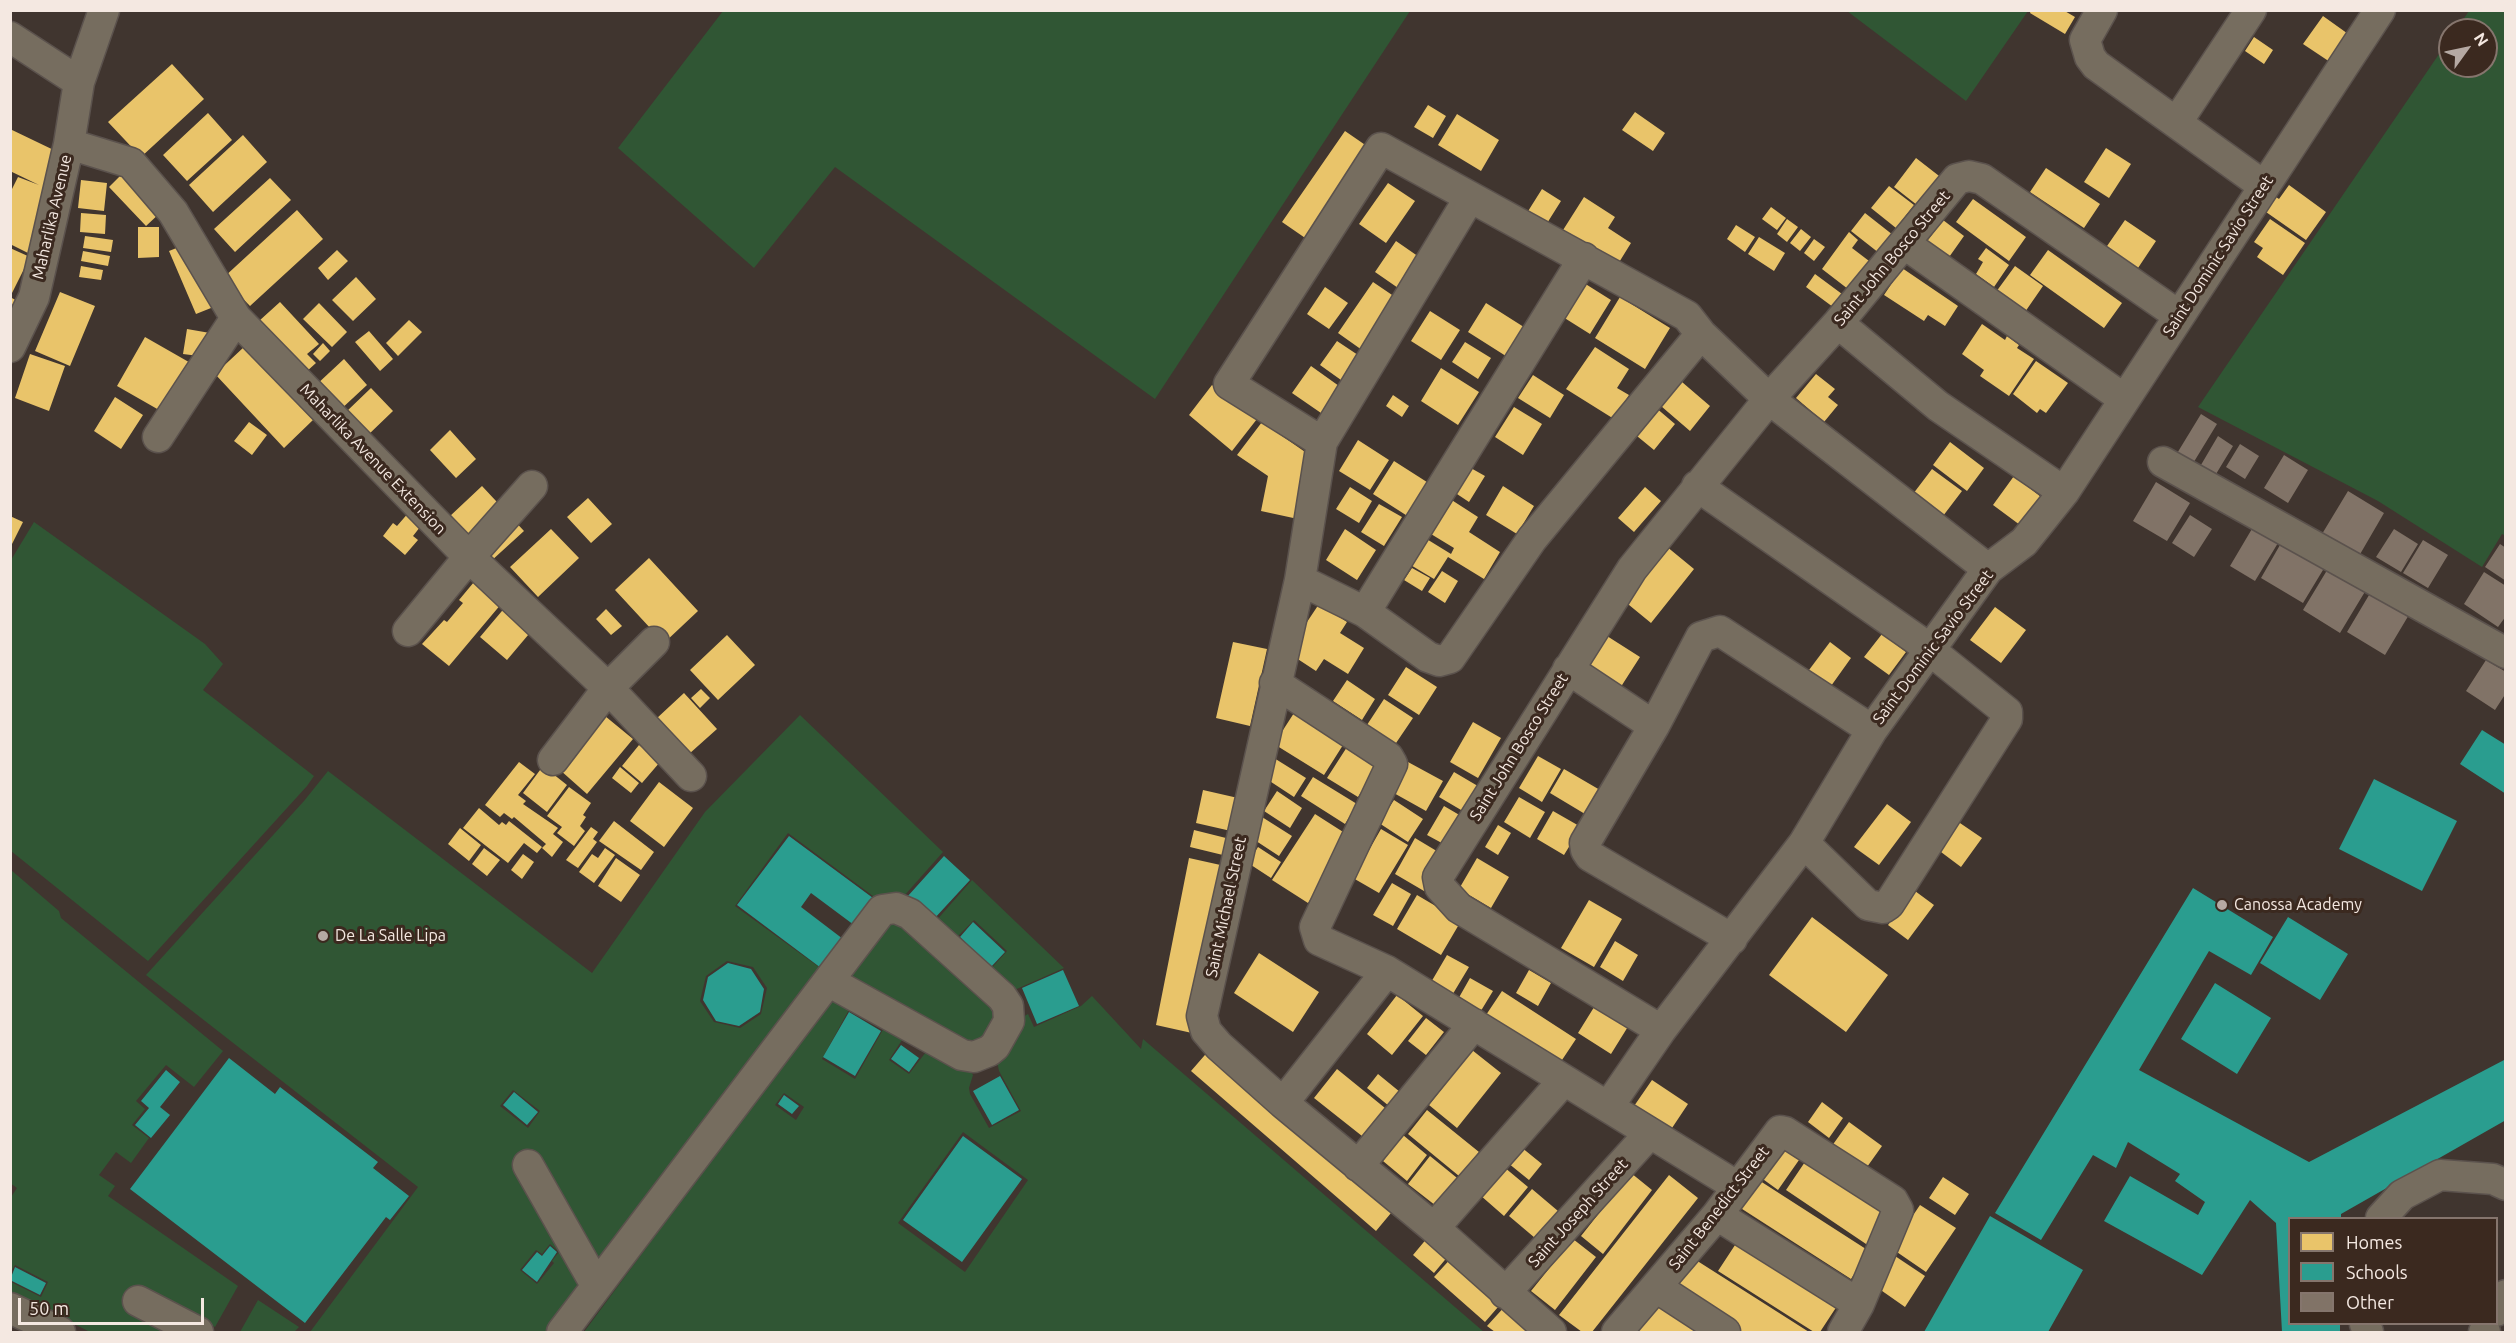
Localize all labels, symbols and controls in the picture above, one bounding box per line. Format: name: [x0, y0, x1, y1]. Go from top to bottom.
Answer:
north arrow: [2438, 18, 2498, 78]
text: N: [2471, 29, 2492, 49]
street label: Maharlika Avenue: [28, 153, 76, 281]
street label: Saint Dominic Savio Street: [2159, 172, 2277, 340]
street label: Saint John Bosco Street: [1830, 187, 1954, 329]
street label: Maharlika Avenue Extension: [296, 380, 450, 538]
street label: Saint Dominic Savio Street: [1869, 566, 1997, 728]
street label: Saint John Bosco Street: [1466, 670, 1572, 824]
street label: Saint Michael Street: [1202, 835, 1250, 979]
place label: Canossa Academy: [2234, 895, 2362, 915]
marker: Canossa Academy: [2215, 898, 2229, 912]
place label: De La Salle Lipa: [335, 926, 446, 946]
marker: De La Salle Lipa: [316, 929, 330, 943]
street label: Saint Benedict Street: [1665, 1142, 1773, 1274]
street label: Saint Joseph Street: [1524, 1155, 1632, 1271]
legend: [2288, 1217, 2498, 1325]
text: Homes: [2346, 1232, 2402, 1252]
text: Schools: [2346, 1262, 2408, 1282]
scale bar: [21, 1286, 207, 1324]
text: Other: [2346, 1292, 2394, 1312]
text: 50 m: [29, 1298, 69, 1318]

